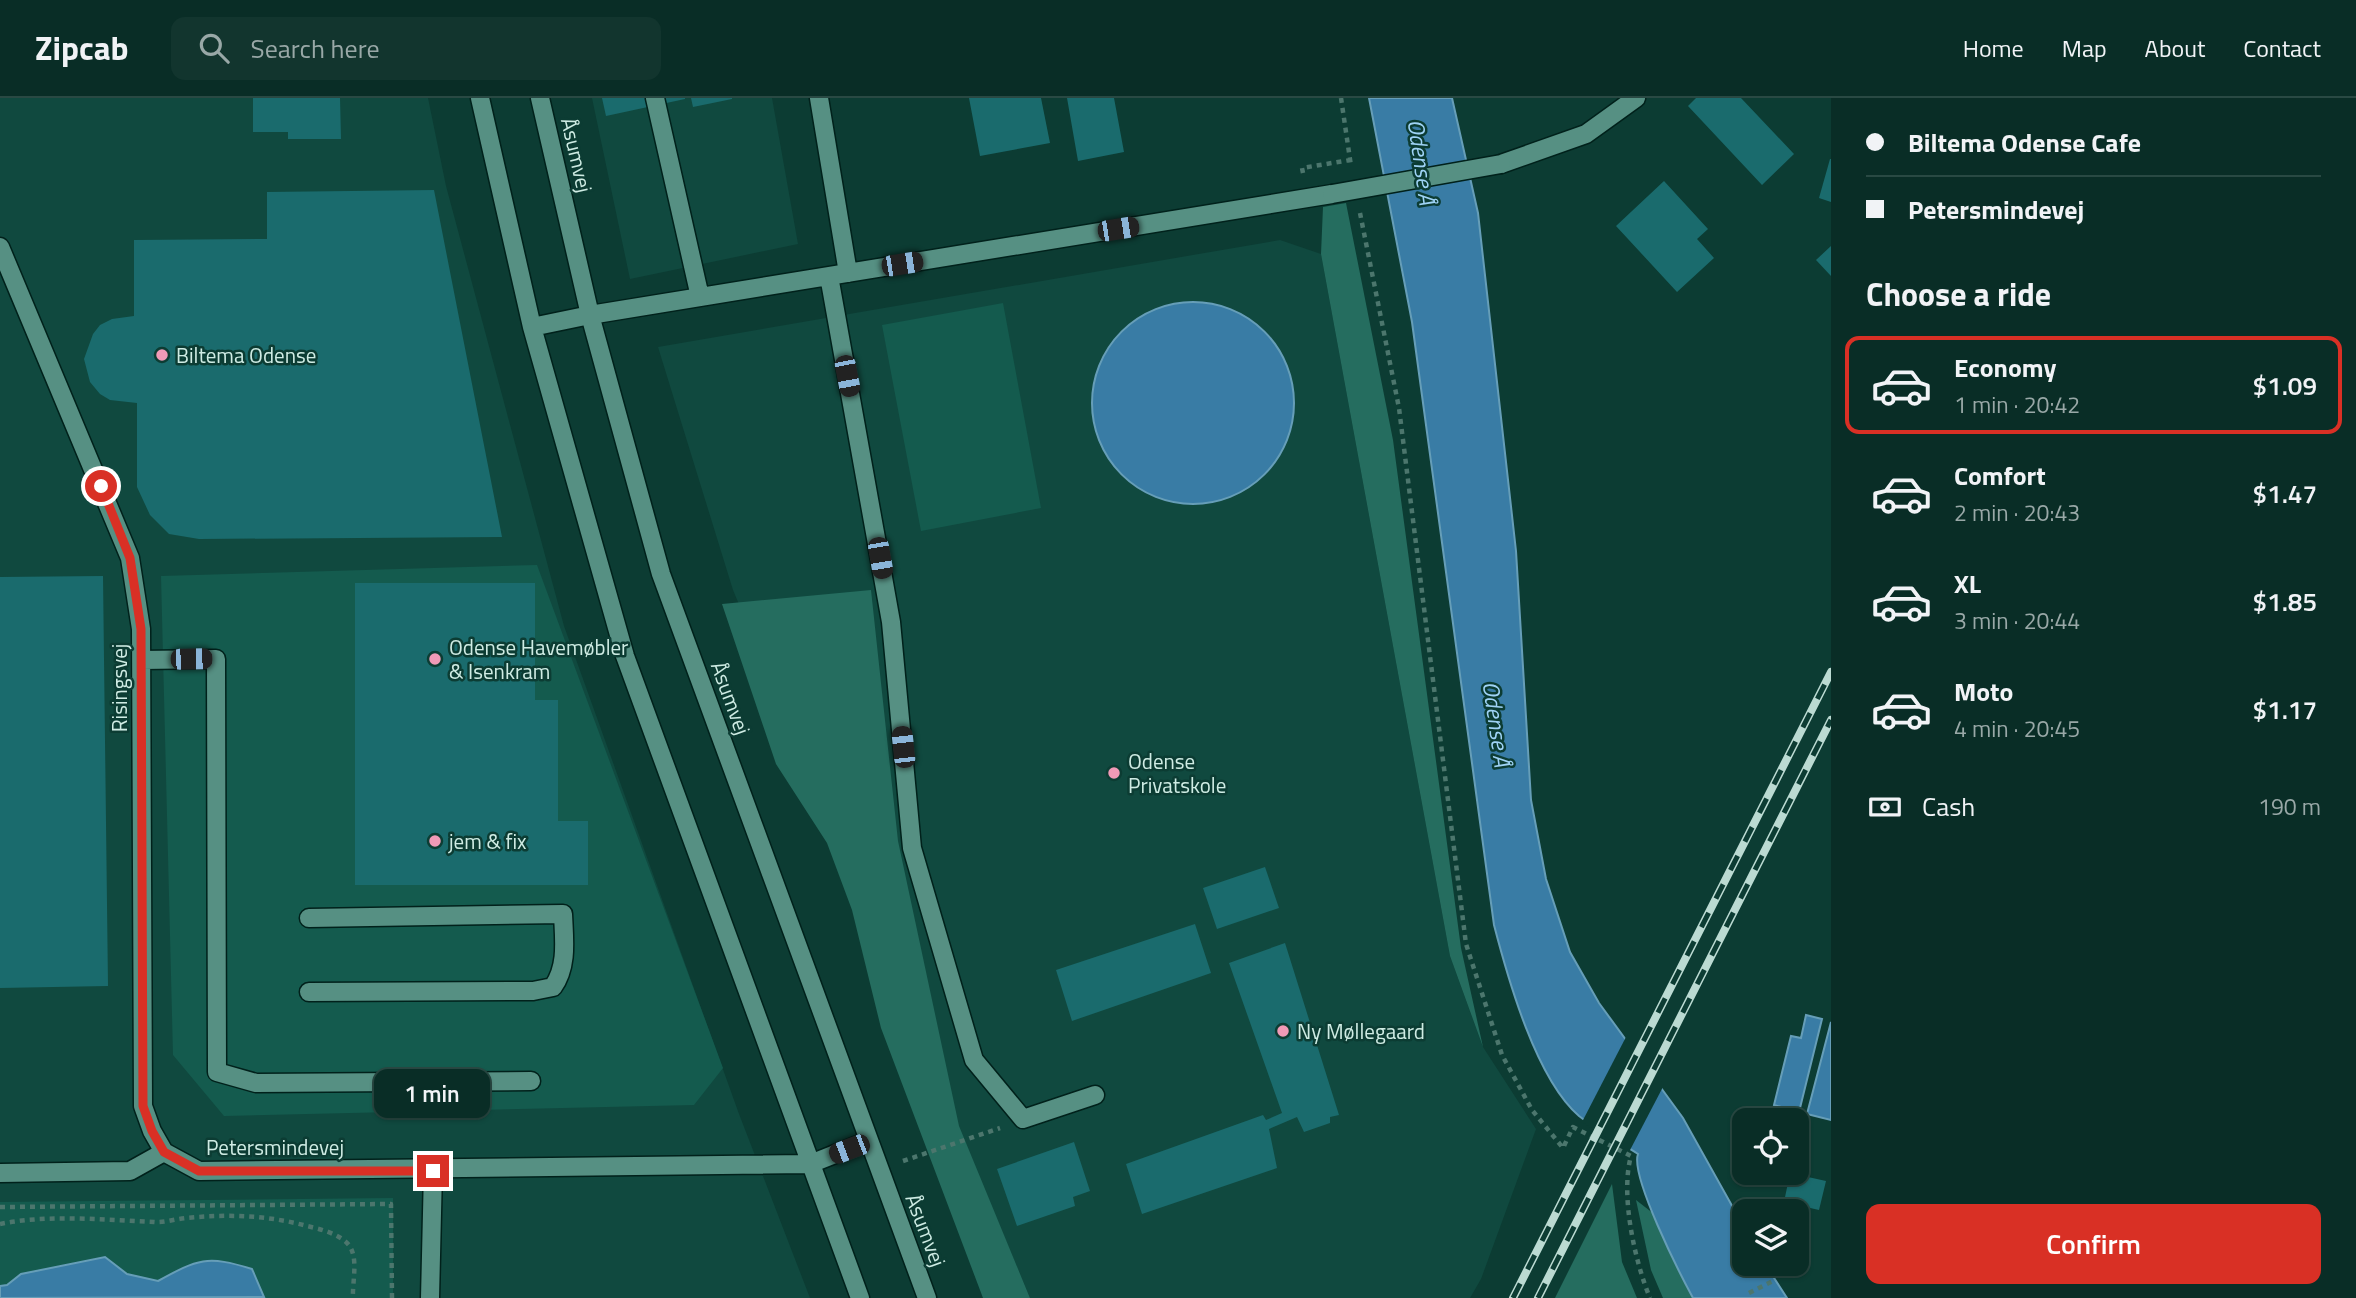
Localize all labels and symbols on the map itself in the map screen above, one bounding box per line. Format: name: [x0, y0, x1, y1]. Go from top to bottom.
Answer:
street label: Åsumvej: [553, 114, 601, 196]
water label: Odense Å: [1399, 117, 1445, 207]
car: [1096, 215, 1141, 243]
car: [880, 250, 925, 278]
place label: Biltema Odense: [176, 339, 316, 371]
marker: Biltema Odense: [154, 347, 170, 363]
car: [833, 353, 862, 399]
route start: [85, 470, 117, 502]
car: [867, 535, 894, 581]
place label: Odense Havemøbler & Isenkram: [449, 631, 628, 687]
street label: Risingsvej: [103, 644, 135, 732]
car: [170, 648, 213, 670]
marker: Odense Havemøbler & Isenkram: [427, 651, 443, 667]
street label: Åsumvej: [703, 657, 759, 739]
water label: Odense Å: [1474, 679, 1520, 769]
car: [891, 725, 916, 769]
place label: Odense Privatskole: [1128, 745, 1226, 801]
marker: Odense Privatskole: [1106, 765, 1122, 781]
place label: jem & fix: [447, 825, 527, 857]
marker: jem & fix: [427, 833, 443, 849]
place label: Ny Møllegaard: [1297, 1015, 1425, 1047]
marker: Ny Møllegaard: [1275, 1023, 1291, 1039]
callout: 1 min: [375, 1070, 491, 1118]
street label: Petersmindevej: [206, 1131, 344, 1163]
car: [826, 1132, 873, 1166]
route end: [417, 1155, 449, 1187]
street label: Åsumvej: [897, 1189, 955, 1271]

